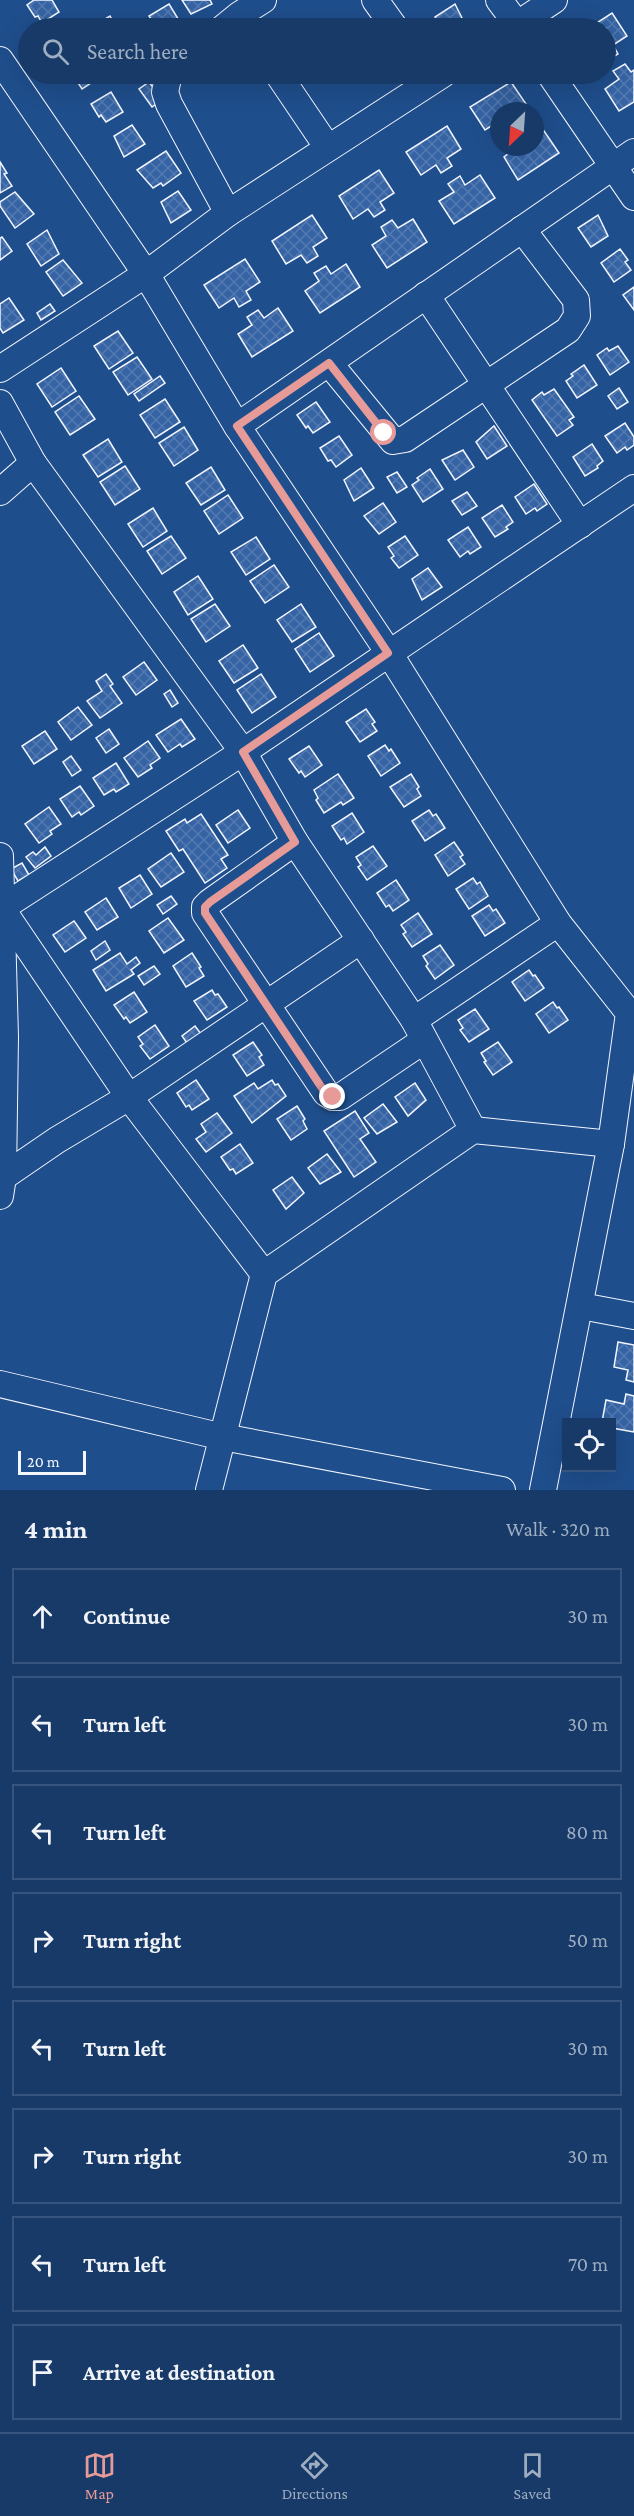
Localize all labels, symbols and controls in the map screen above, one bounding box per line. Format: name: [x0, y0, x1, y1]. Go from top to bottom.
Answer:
search box: [18, 18, 616, 84]
icon: search: [39, 35, 72, 68]
text: Search here: [87, 39, 188, 64]
north arrow: [490, 102, 544, 156]
route start: [370, 419, 396, 445]
route end: [319, 1083, 345, 1109]
map controls: [562, 1418, 616, 1472]
button: locate: [562, 1418, 616, 1472]
scale bar: [18, 1448, 86, 1476]
text: 20 m: [27, 1453, 60, 1470]
text: 4 min: [24, 1515, 88, 1544]
text: Walk · 320 m: [506, 1518, 610, 1540]
icon: ahead: [26, 1600, 59, 1633]
text: Continue: [83, 1604, 170, 1629]
text: 30 m: [567, 1605, 608, 1627]
icon: left: [26, 1708, 59, 1741]
text: Turn left: [83, 1712, 166, 1737]
text: 30 m: [567, 1713, 608, 1735]
icon: left: [26, 1816, 59, 1849]
text: Turn left: [83, 1820, 166, 1845]
text: 80 m: [566, 1821, 608, 1843]
icon: right: [26, 1924, 59, 1957]
text: Turn right: [83, 1928, 181, 1953]
text: 50 m: [567, 1929, 608, 1951]
icon: left: [26, 2032, 59, 2065]
text: Turn left: [83, 2036, 166, 2061]
text: 30 m: [567, 2037, 608, 2059]
icon: right: [26, 2140, 59, 2173]
text: Turn right: [83, 2144, 181, 2169]
text: 30 m: [567, 2145, 608, 2167]
icon: left: [26, 2248, 59, 2281]
text: Turn left: [83, 2252, 166, 2277]
text: 70 m: [568, 2253, 608, 2275]
icon: arrive: [26, 2356, 59, 2389]
text: Arrive at destination: [83, 2360, 275, 2385]
tab: Map: [83, 2449, 116, 2502]
tab: Directions: [282, 2449, 348, 2502]
tab: Saved: [514, 2449, 551, 2502]

